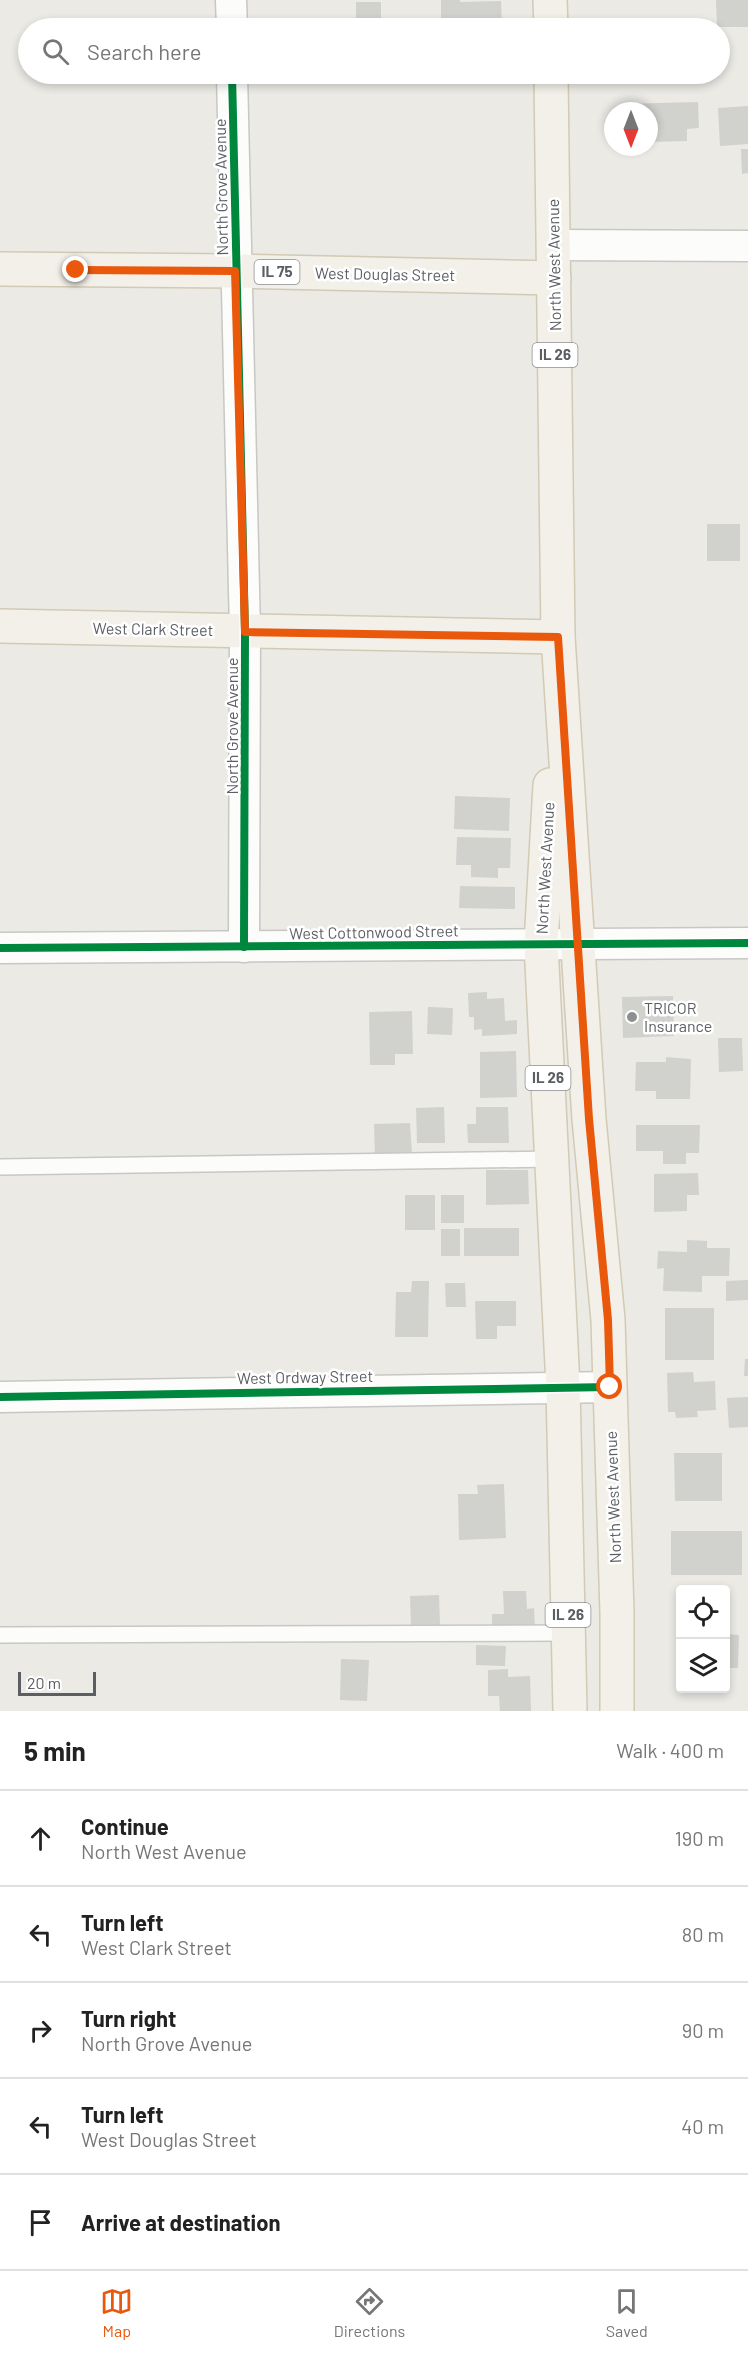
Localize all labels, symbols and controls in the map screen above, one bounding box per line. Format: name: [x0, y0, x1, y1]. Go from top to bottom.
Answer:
search box: [18, 18, 730, 84]
icon: search: [39, 35, 72, 68]
text: Search here: [87, 38, 201, 64]
north arrow: [604, 102, 658, 156]
street label: North Grove Avenue: [210, 118, 231, 256]
street label: North West Avenue: [543, 199, 564, 331]
route end: [62, 256, 88, 282]
road number: IL 75: [254, 260, 300, 284]
street label: West Douglas Street: [315, 263, 455, 284]
road number: IL 26: [532, 343, 578, 367]
street label: West Clark Street: [93, 618, 213, 639]
street label: North Grove Avenue: [222, 657, 241, 795]
street label: North West Avenue: [532, 801, 557, 935]
street label: West Cottonwood Street: [289, 921, 459, 942]
place label: TRICOR Insurance: [644, 998, 712, 1035]
marker: TRICOR Insurance: [625, 1010, 639, 1024]
road number: IL 26: [526, 1066, 570, 1090]
street label: West Ordway Street: [237, 1366, 373, 1387]
route start: [596, 1373, 622, 1399]
street label: North West Avenue: [601, 1431, 624, 1564]
map controls: [676, 1585, 730, 1693]
button: locate: [676, 1585, 730, 1639]
road number: IL 26: [546, 1603, 590, 1627]
button: layers: [676, 1639, 730, 1693]
scale bar: [18, 1669, 96, 1696]
text: 20 m: [27, 1673, 61, 1692]
text: 5 min: [24, 1735, 86, 1766]
text: Walk · 400 m: [616, 1738, 724, 1762]
text: Continue: [81, 1813, 169, 1839]
icon: ahead: [24, 1822, 57, 1855]
text: 190 m: [675, 1826, 724, 1850]
text: North West Avenue: [81, 1839, 247, 1863]
text: Turn left: [81, 1909, 164, 1935]
icon: left: [24, 1918, 57, 1951]
text: 80 m: [682, 1922, 724, 1946]
text: West Clark Street: [81, 1935, 232, 1959]
text: Turn right: [81, 2005, 176, 2031]
icon: right: [24, 2014, 57, 2047]
text: 90 m: [682, 2018, 724, 2042]
text: North Grove Avenue: [81, 2031, 252, 2055]
text: Turn left: [81, 2101, 164, 2127]
icon: left: [24, 2110, 57, 2143]
text: 40 m: [681, 2114, 724, 2138]
text: West Douglas Street: [81, 2127, 257, 2151]
icon: arrive: [24, 2206, 57, 2239]
text: Arrive at destination: [81, 2209, 280, 2235]
tab: Map: [100, 2285, 133, 2340]
tab: Directions: [334, 2285, 405, 2340]
tab: Saved: [606, 2285, 648, 2340]

